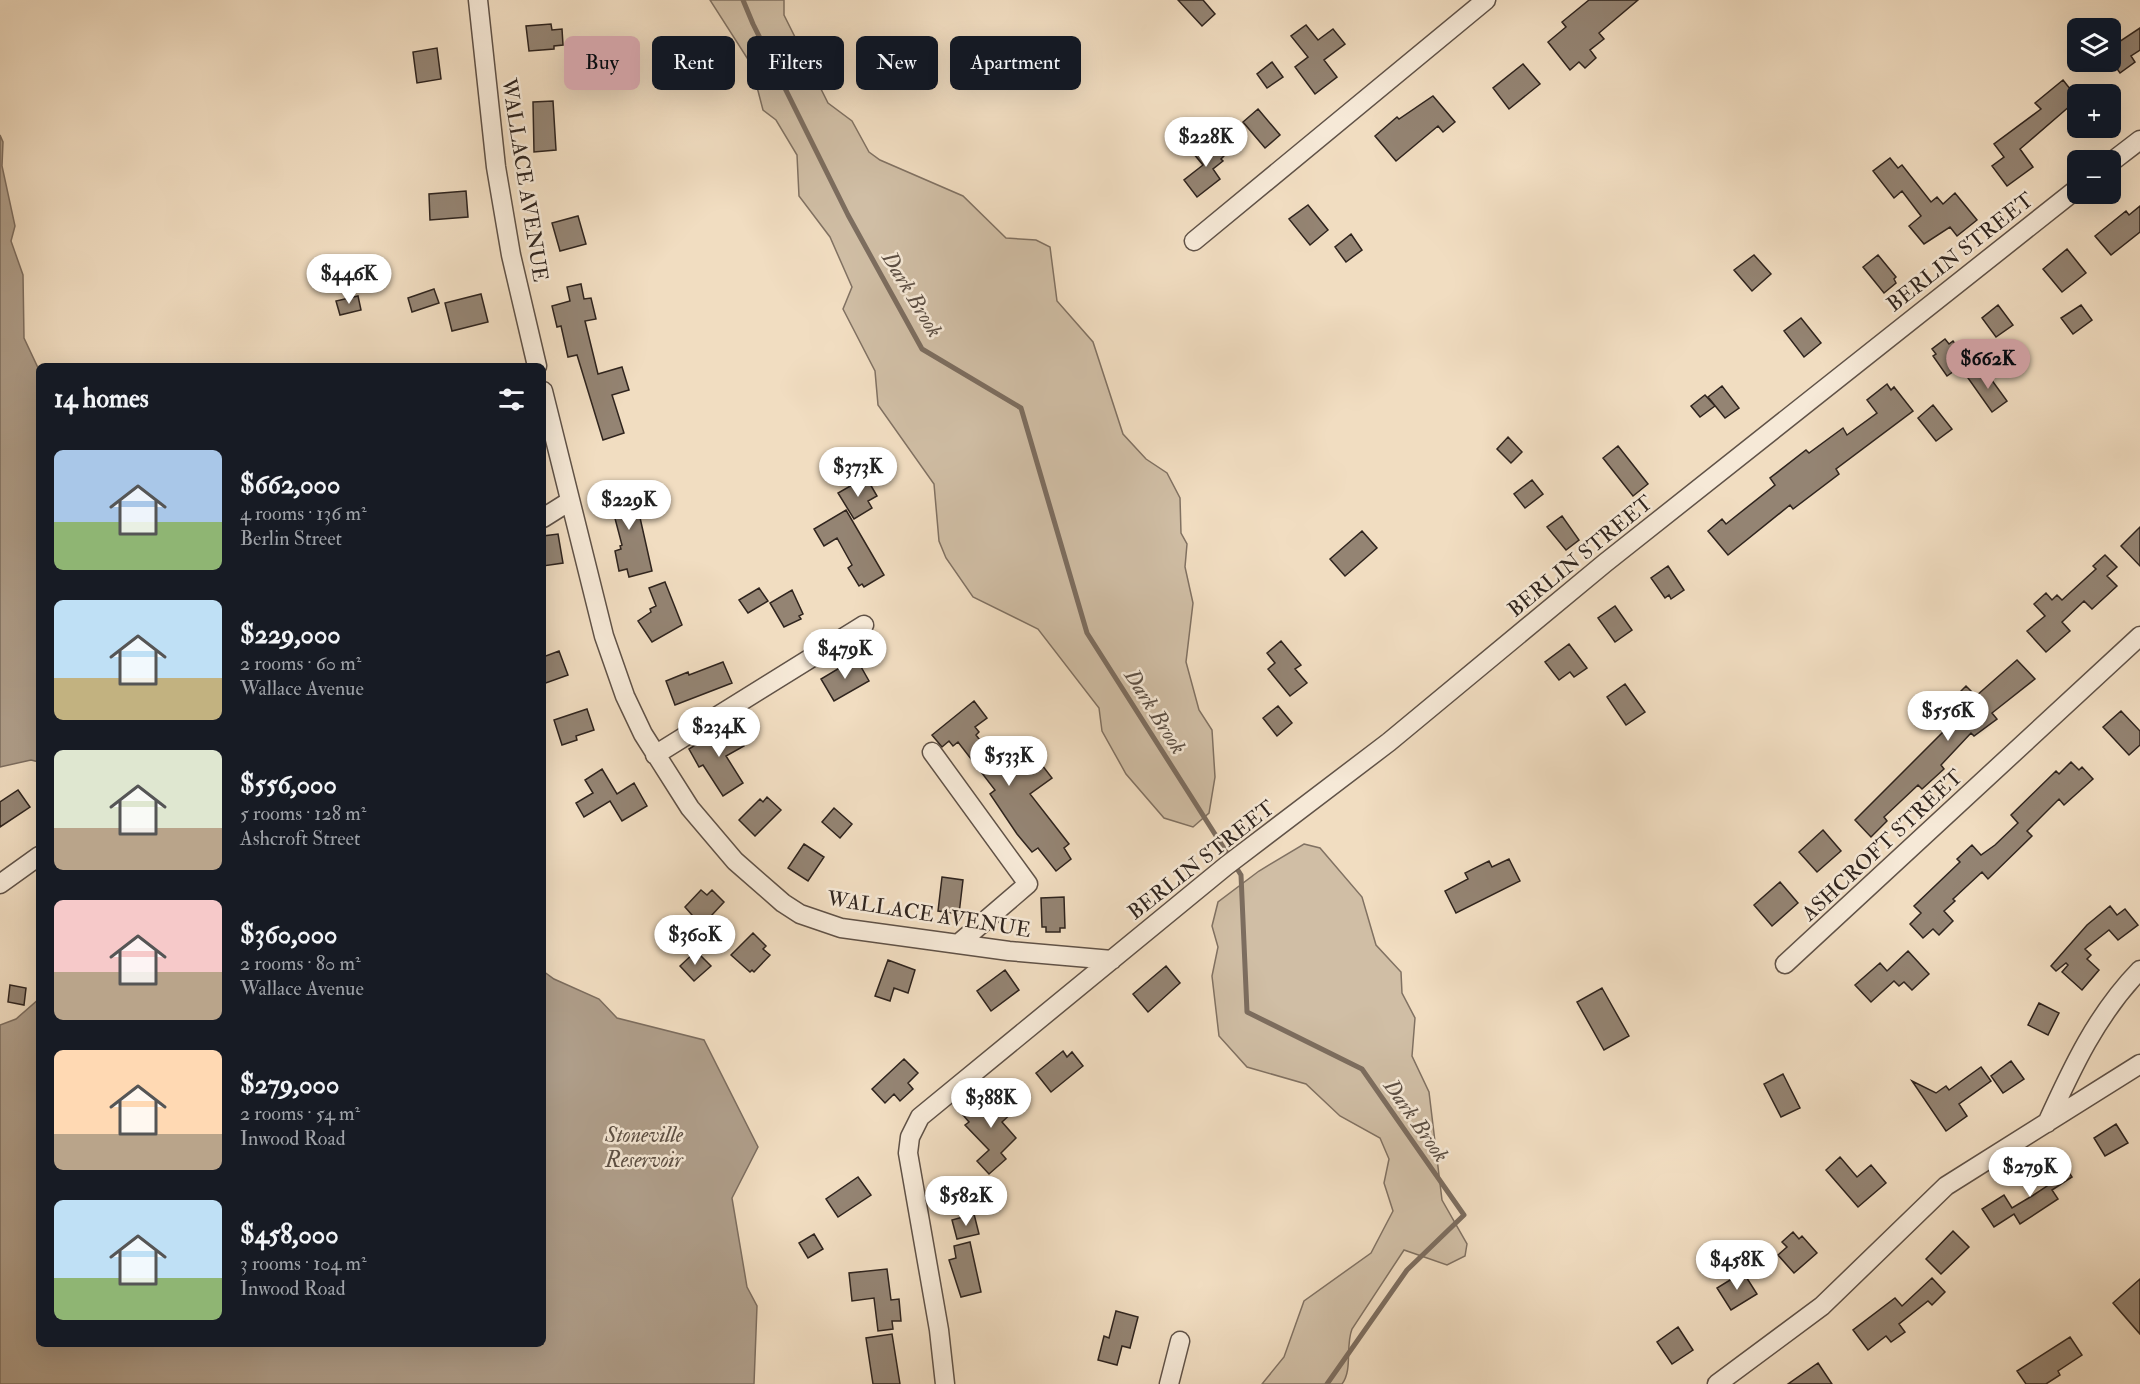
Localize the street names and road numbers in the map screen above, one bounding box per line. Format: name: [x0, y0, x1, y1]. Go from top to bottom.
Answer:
street label: WALLACE AVENUE: [495, 75, 554, 284]
street label: BERLIN STREET: [1882, 186, 2039, 318]
street label: BERLIN STREET: [1502, 489, 1659, 623]
street label: ASHCROFT STREET: [1795, 763, 1969, 928]
street label: BERLIN STREET: [1123, 794, 1280, 926]
street label: WALLACE AVENUE: [824, 885, 1033, 944]

